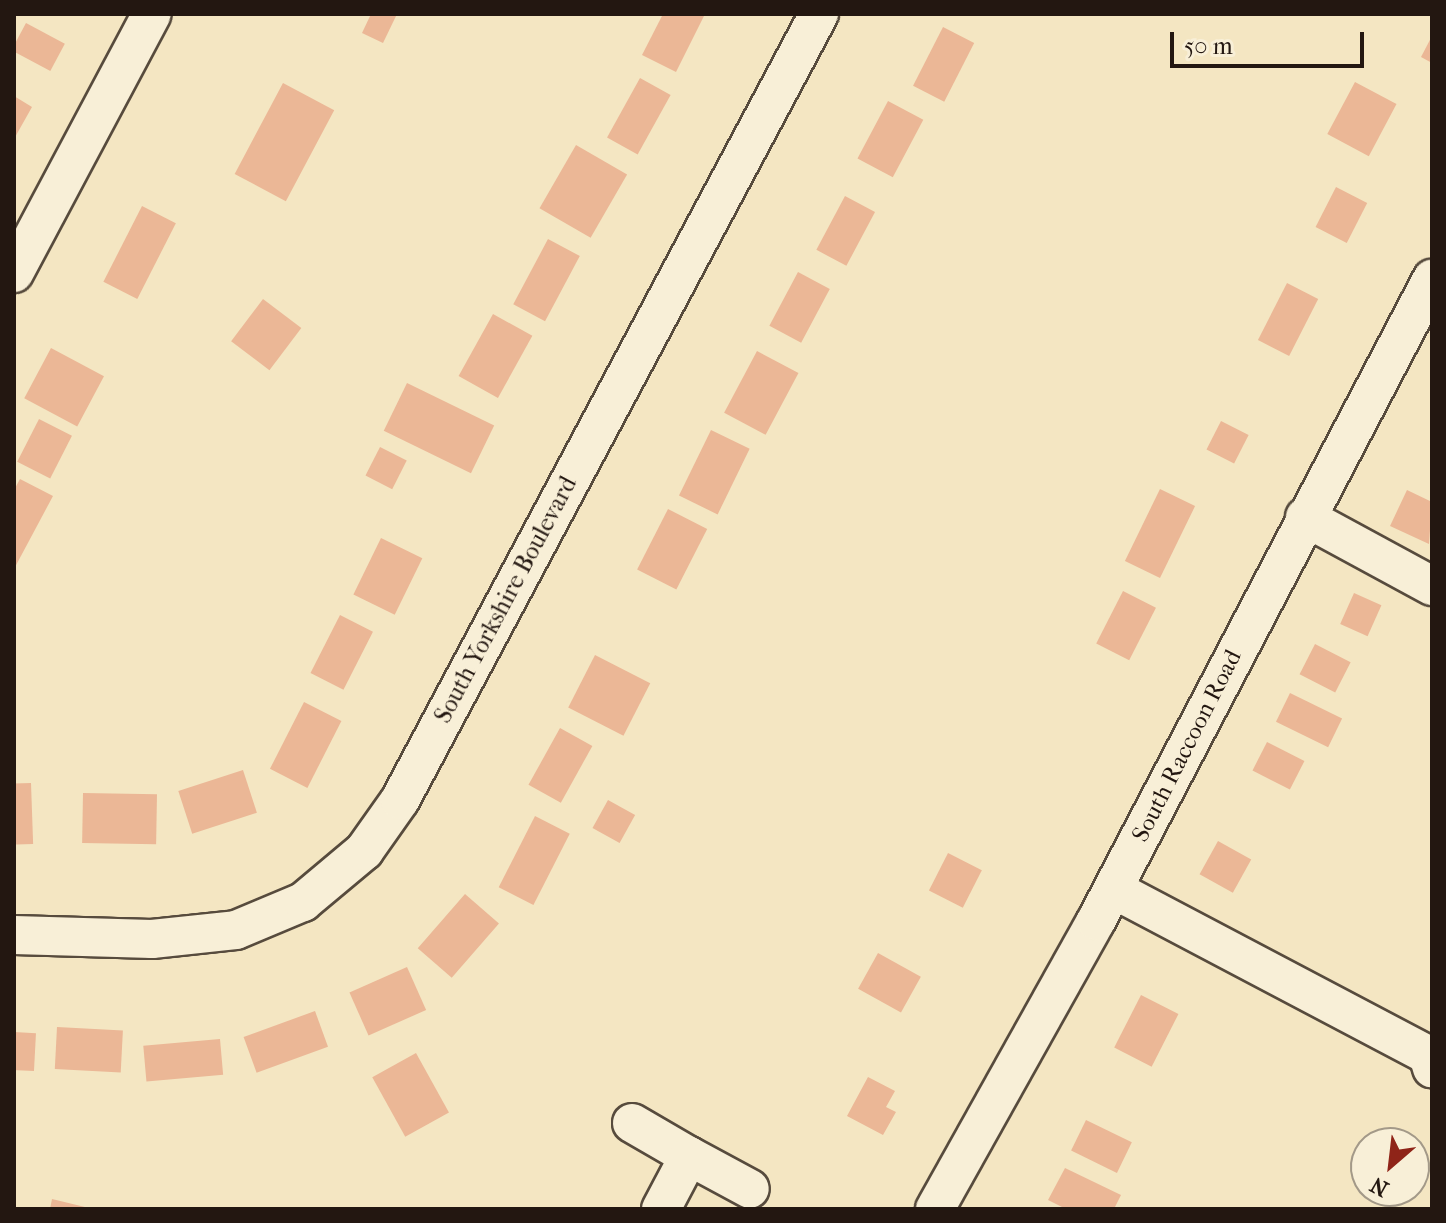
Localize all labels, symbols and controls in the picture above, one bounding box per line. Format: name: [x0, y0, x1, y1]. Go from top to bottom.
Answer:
scale bar: [1174, 16, 1368, 66]
text: 50 m: [1184, 32, 1233, 60]
street label: South Yorkshire Boulevard: [429, 472, 583, 728]
street label: South Raccoon Road: [1126, 645, 1248, 847]
north arrow: [1350, 1127, 1430, 1207]
text: N: [1366, 1171, 1393, 1202]

